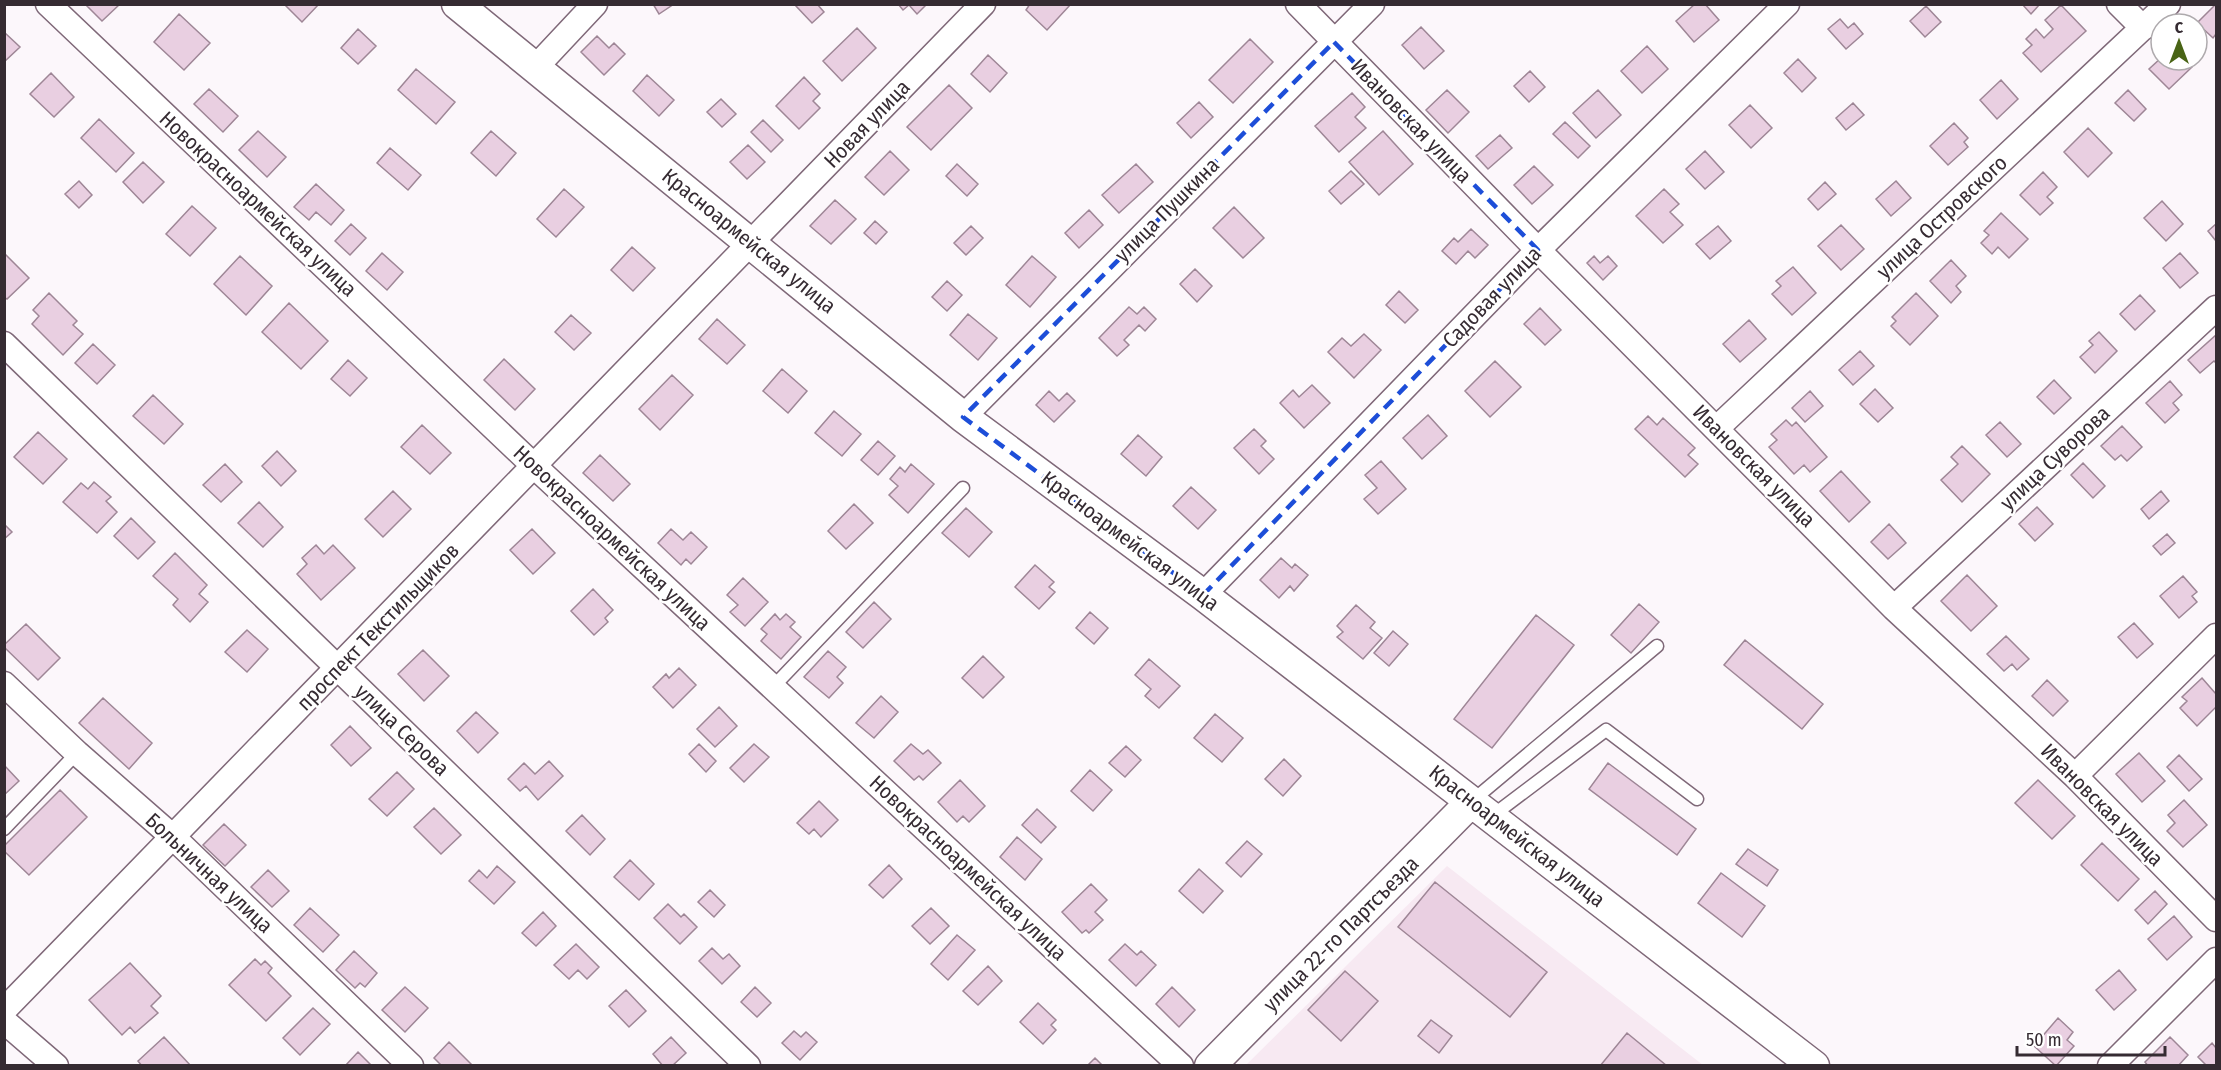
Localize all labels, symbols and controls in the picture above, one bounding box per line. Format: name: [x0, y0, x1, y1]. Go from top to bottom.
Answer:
north arrow: [2149, 12, 2209, 72]
text: С: [2175, 18, 2184, 37]
street label: Ивановская улица: [1345, 53, 1477, 189]
street label: Новая улица: [819, 75, 915, 173]
street label: Новокрасноармейская улица: [154, 106, 362, 302]
street label: улица Островского: [1871, 150, 2013, 284]
street label: улица Пушкина: [1109, 152, 1225, 268]
street label: Красноармейская улица: [657, 163, 841, 319]
street label: Садовая улица: [1437, 241, 1547, 353]
street label: Ивановская улица: [1687, 399, 1821, 533]
street label: улица Суворова: [1995, 400, 2115, 516]
street label: Новокрасноармейская улица: [508, 440, 716, 636]
street label: Красноармейская улица: [1036, 466, 1224, 616]
street label: проспект Текстильщиков: [291, 538, 465, 716]
street label: улица Серова: [349, 679, 455, 781]
street label: Ивановская улица: [2035, 738, 2169, 872]
street label: Красноармейская улица: [1424, 759, 1610, 913]
street label: Новокрасноармейская улица: [864, 770, 1072, 966]
street label: Больничная улица: [140, 807, 278, 939]
street label: улица 22-го Партсъезда: [1258, 851, 1424, 1017]
scale bar: [2017, 1019, 2166, 1057]
text: 50 m: [2026, 1029, 2062, 1051]

